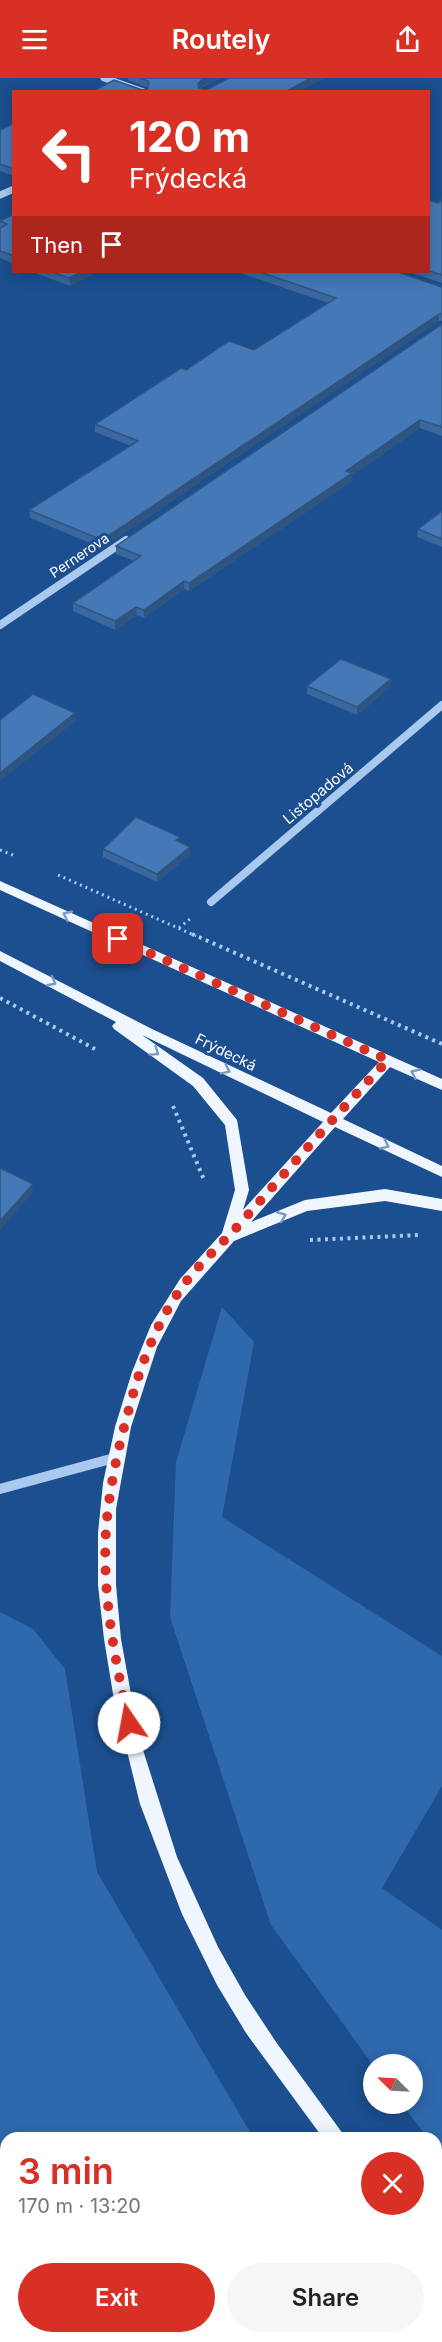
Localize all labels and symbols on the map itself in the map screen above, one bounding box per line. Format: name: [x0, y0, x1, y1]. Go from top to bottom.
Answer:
street label: Pernerova: [46, 529, 112, 581]
street label: Listopadová: [279, 758, 357, 828]
one-way arrow: [63, 911, 74, 923]
pin: [92, 913, 143, 964]
one-way arrow: [45, 975, 56, 986]
street label: Frýdecká: [192, 1029, 260, 1075]
one-way arrow: [149, 1045, 160, 1056]
one-way arrow: [219, 1062, 230, 1074]
one-way arrow: [411, 1068, 422, 1080]
one-way arrow: [378, 1138, 389, 1150]
one-way arrow: [276, 1211, 287, 1223]
position arrow: [97, 1691, 161, 1755]
north arrow: [363, 2054, 423, 2114]

